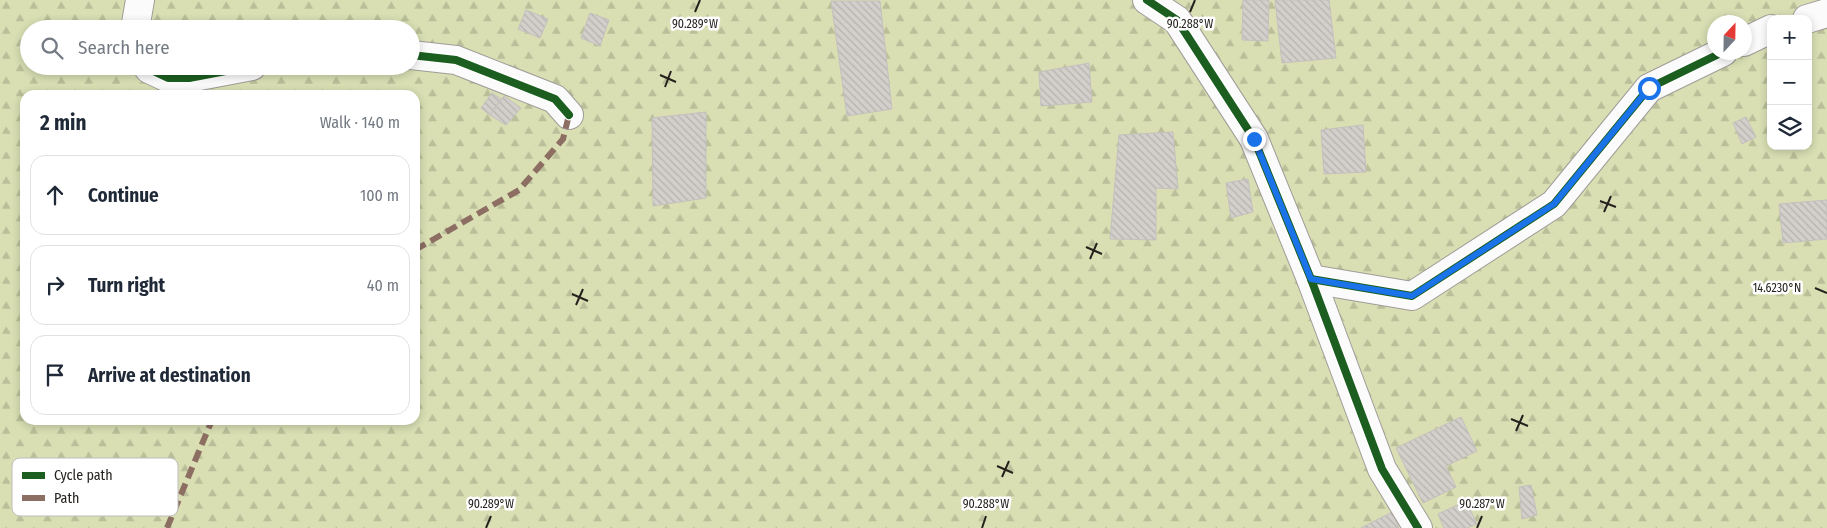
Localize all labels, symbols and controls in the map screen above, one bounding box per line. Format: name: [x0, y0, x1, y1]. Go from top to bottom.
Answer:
north arrow: [1707, 15, 1752, 60]
map controls: [1767, 15, 1812, 150]
button: +: [1767, 15, 1812, 60]
text: 90.289°W: [672, 17, 718, 31]
text: 90.288°W: [1167, 17, 1213, 31]
search box: [20, 20, 420, 75]
icon: search: [38, 34, 66, 62]
text: Search here: [78, 36, 170, 59]
button: −: [1767, 60, 1812, 105]
route start: [1638, 77, 1661, 100]
button: layers: [1767, 105, 1812, 150]
text: 2 min: [40, 110, 87, 136]
text: Walk · 140 m: [320, 113, 400, 132]
route end: [1243, 128, 1266, 151]
icon: ahead: [41, 181, 69, 209]
text: Continue: [88, 184, 159, 207]
text: 100 m: [360, 186, 399, 205]
icon: right: [41, 271, 69, 299]
text: Turn right: [88, 274, 165, 297]
text: 40 m: [367, 276, 399, 295]
text: 14.6230°N: [1753, 281, 1801, 295]
icon: arrive: [41, 361, 69, 389]
text: Arrive at destination: [88, 364, 251, 387]
legend: [12, 458, 178, 516]
text: Cycle path: [54, 467, 113, 484]
text: Path: [54, 490, 79, 507]
text: 90.289°W: [468, 497, 514, 511]
text: 90.288°W: [963, 497, 1009, 511]
text: 90.287°W: [1459, 497, 1505, 511]

